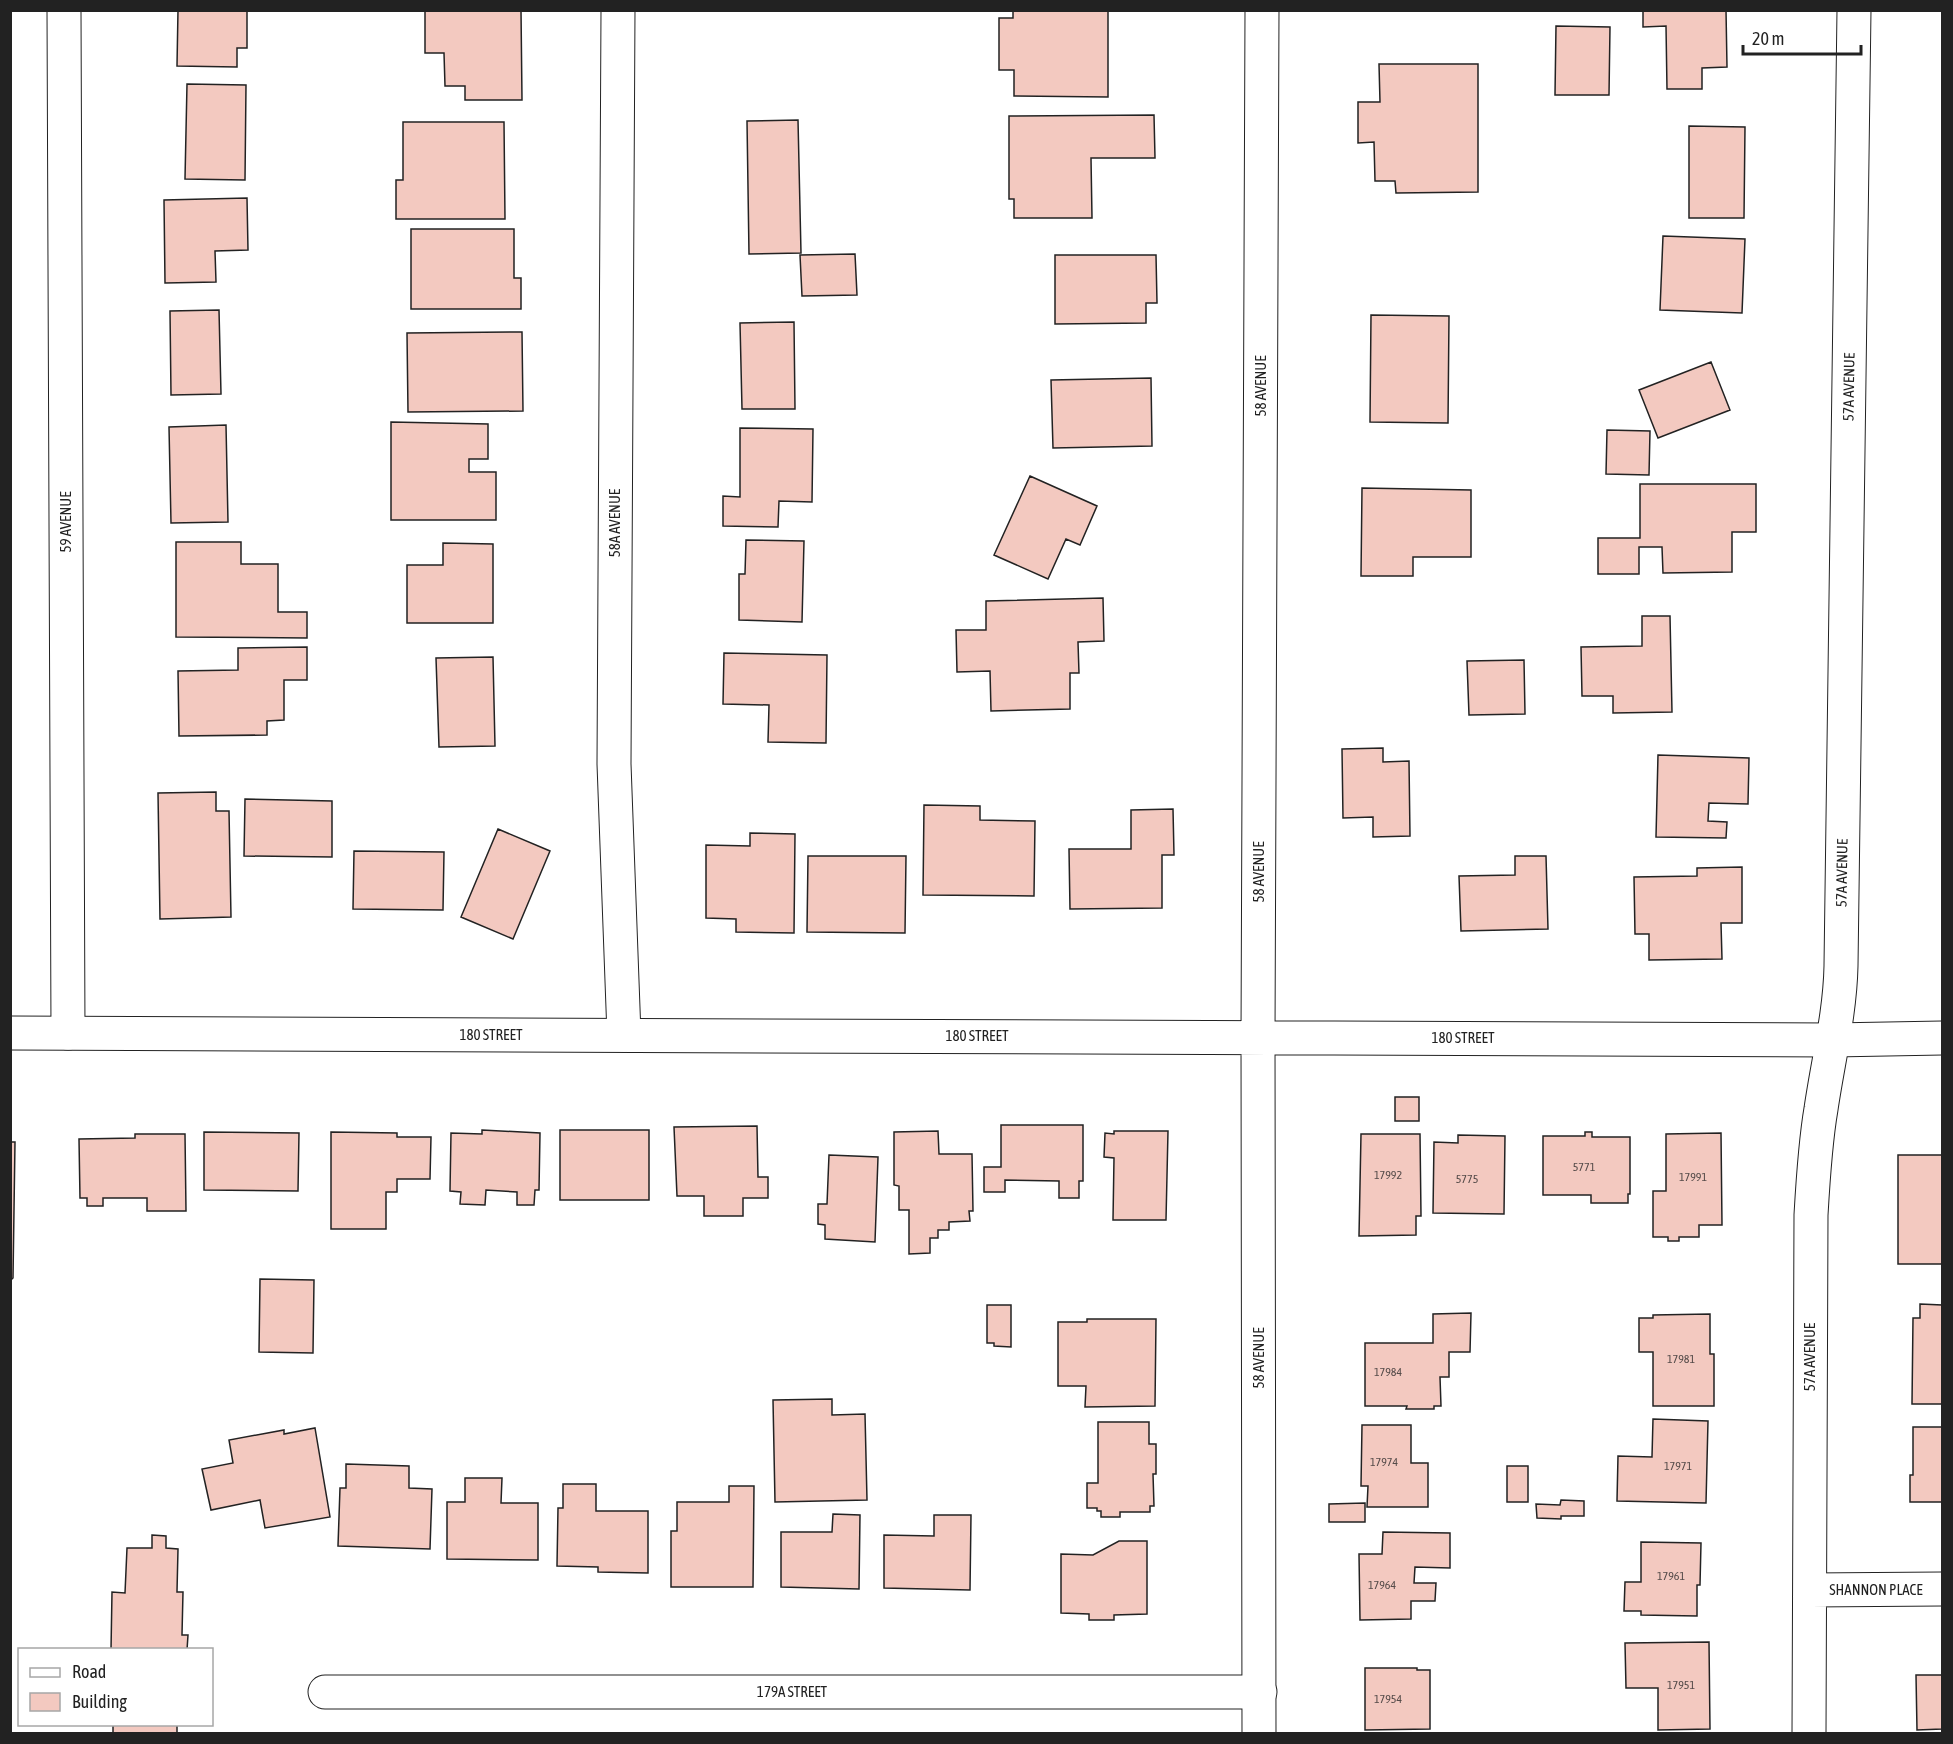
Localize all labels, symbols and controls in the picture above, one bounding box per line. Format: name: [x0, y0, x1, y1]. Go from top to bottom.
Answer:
scale bar: [1743, 18, 1862, 56]
text: 20 m: [1752, 28, 1784, 49]
street label: 57A AVENUE: [1839, 352, 1858, 421]
street label: 58 AVENUE: [1252, 355, 1269, 417]
street label: 58A AVENUE: [606, 488, 623, 557]
street label: 59 AVENUE: [57, 491, 74, 553]
street label: 57A AVENUE: [1832, 838, 1851, 907]
street label: 58 AVENUE: [1250, 841, 1267, 903]
street label: 180 STREET: [460, 1026, 523, 1043]
street label: 180 STREET: [946, 1027, 1009, 1044]
street label: 180 STREET: [1432, 1029, 1495, 1046]
house number: 5771: [1573, 1160, 1596, 1174]
house number: 17992: [1374, 1168, 1402, 1182]
house number: 17991: [1679, 1170, 1707, 1184]
house number: 5775: [1456, 1172, 1478, 1186]
street label: 57A AVENUE: [1801, 1322, 1818, 1391]
street label: 58 AVENUE: [1250, 1327, 1267, 1389]
house number: 17981: [1667, 1352, 1695, 1366]
house number: 17984: [1374, 1365, 1402, 1379]
house number: 17974: [1370, 1455, 1398, 1469]
house number: 17971: [1664, 1459, 1692, 1473]
house number: 17961: [1657, 1569, 1685, 1583]
house number: 17964: [1368, 1578, 1396, 1592]
street label: SHANNON PLACE: [1829, 1581, 1923, 1598]
legend: [18, 1648, 213, 1726]
text: Road: [72, 1661, 106, 1682]
house number: 17951: [1667, 1678, 1695, 1692]
street label: 179A STREET: [757, 1683, 828, 1700]
text: Building: [72, 1691, 127, 1712]
house number: 17954: [1374, 1692, 1402, 1706]

